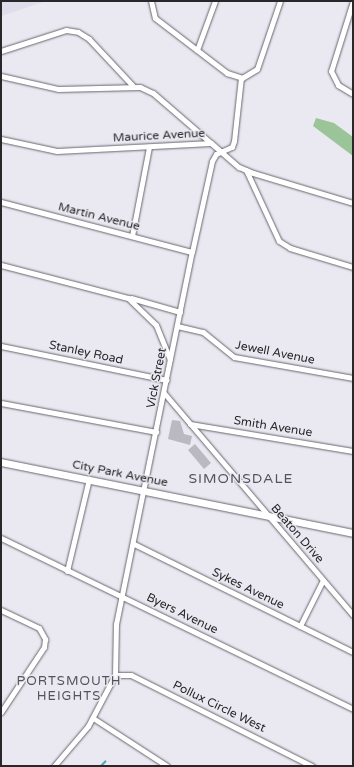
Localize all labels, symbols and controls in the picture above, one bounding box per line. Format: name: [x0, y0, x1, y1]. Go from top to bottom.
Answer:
street label: Maurice Avenue: [112, 126, 206, 146]
street label: Martin Avenue: [57, 200, 141, 234]
street label: Stanley Road: [48, 338, 124, 368]
street label: Jewell Avenue: [234, 338, 316, 368]
street label: Vick Street: [144, 346, 170, 410]
street label: Smith Avenue: [233, 414, 313, 440]
street label: City Park Avenue: [71, 458, 169, 490]
district label: SIMONSDALE: [188, 471, 294, 487]
street label: Beaton Drive: [267, 502, 327, 566]
street label: Sykes Avenue: [210, 565, 286, 613]
street label: Byers Avenue: [144, 590, 220, 638]
district label: PORTSMOUTH HEIGHTS: [16, 674, 122, 705]
street label: Pollux Circle West: [170, 678, 268, 736]

